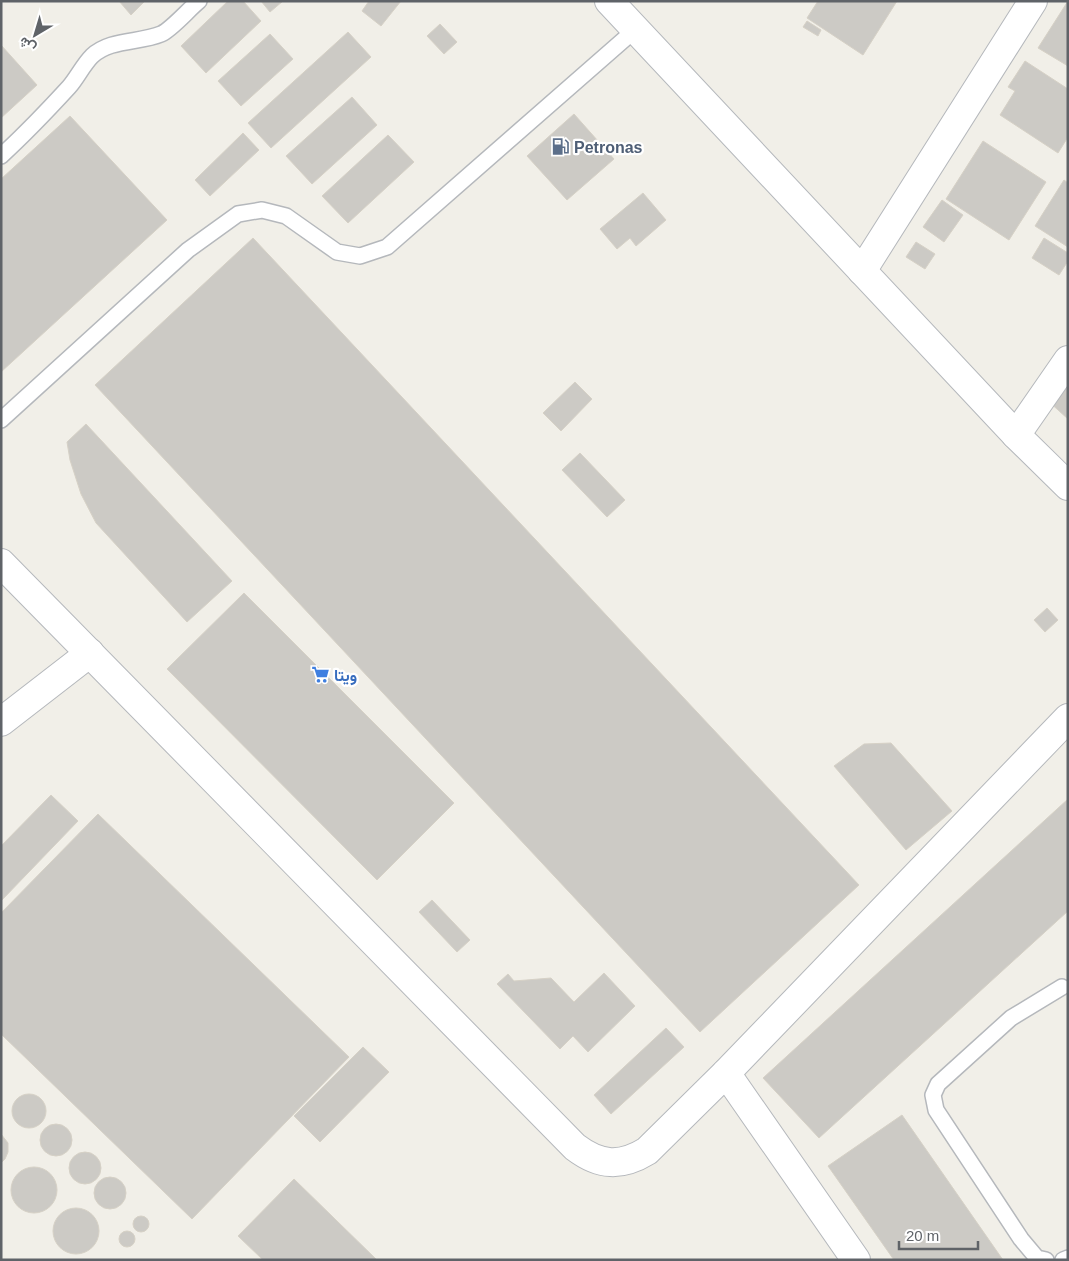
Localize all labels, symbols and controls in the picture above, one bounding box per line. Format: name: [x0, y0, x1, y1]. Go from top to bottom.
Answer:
north arrow: [10, 10, 60, 60]
text: ش: [15, 33, 39, 57]
fuel station icon: Petronas: [550, 137, 570, 157]
place label: Petronas: [574, 139, 643, 156]
supermarket icon: ويتا: [310, 665, 330, 685]
place label: ويتا: [334, 667, 357, 686]
scale bar: [899, 1218, 978, 1250]
text: 20 m: [906, 1227, 939, 1244]

